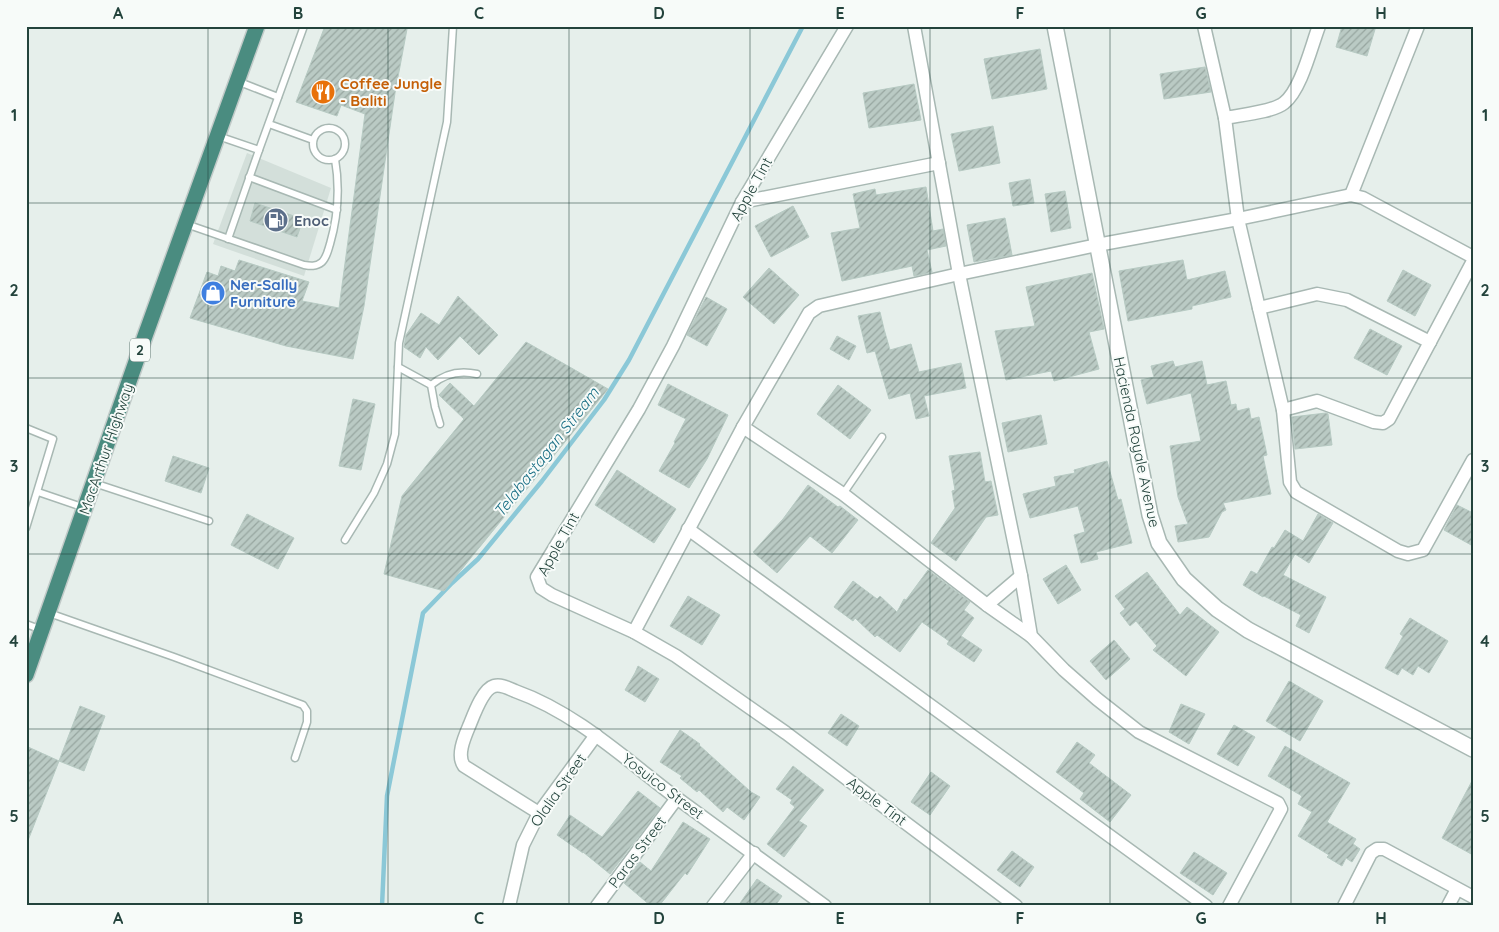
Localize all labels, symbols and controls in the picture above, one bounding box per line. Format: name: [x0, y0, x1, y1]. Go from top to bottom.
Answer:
text: A: [113, 3, 124, 23]
text: B: [293, 3, 303, 23]
text: C: [474, 3, 484, 23]
text: D: [653, 3, 665, 23]
text: E: [835, 3, 845, 23]
text: F: [1016, 3, 1025, 23]
text: G: [1195, 3, 1207, 23]
text: H: [1375, 3, 1387, 23]
place label: Coffee Jungle - Baliti: [340, 74, 442, 110]
restaurant icon: Coffee Jungle - Baliti: [310, 79, 336, 105]
text: 1: [11, 105, 17, 125]
text: 1: [1482, 105, 1488, 125]
street label: Apple Tint: [726, 154, 776, 224]
fuel station icon: Enoc: [263, 207, 289, 233]
place label: Enoc: [294, 211, 329, 230]
place label: Ner-Sally Furniture: [230, 275, 297, 311]
text: 2: [9, 280, 19, 300]
shop icon: Ner-Sally Furniture: [200, 280, 226, 306]
text: 2: [1480, 280, 1490, 300]
road number: 2: [130, 338, 150, 362]
street label: Hacienda Royale Avenue: [1110, 355, 1164, 529]
street label: MacArthur Highway: [75, 381, 137, 517]
water label: Telabastagan Stream: [489, 383, 603, 521]
text: 3: [10, 456, 18, 476]
text: 3: [1481, 456, 1489, 476]
street label: Apple Tint: [533, 509, 583, 579]
text: 4: [9, 631, 19, 651]
text: 4: [1480, 631, 1490, 651]
street label: Yosuico Street: [618, 749, 708, 823]
street label: Olalia Street: [526, 750, 590, 830]
street label: Apple Tint: [843, 772, 911, 830]
text: 5: [9, 806, 19, 826]
text: 5: [1480, 806, 1490, 826]
street label: Paras Street: [604, 812, 670, 892]
text: A: [113, 908, 124, 928]
text: B: [293, 908, 303, 928]
text: C: [474, 908, 484, 928]
text: D: [653, 908, 665, 928]
text: E: [835, 908, 845, 928]
text: F: [1016, 908, 1025, 928]
text: G: [1195, 908, 1207, 928]
text: H: [1375, 908, 1387, 928]

